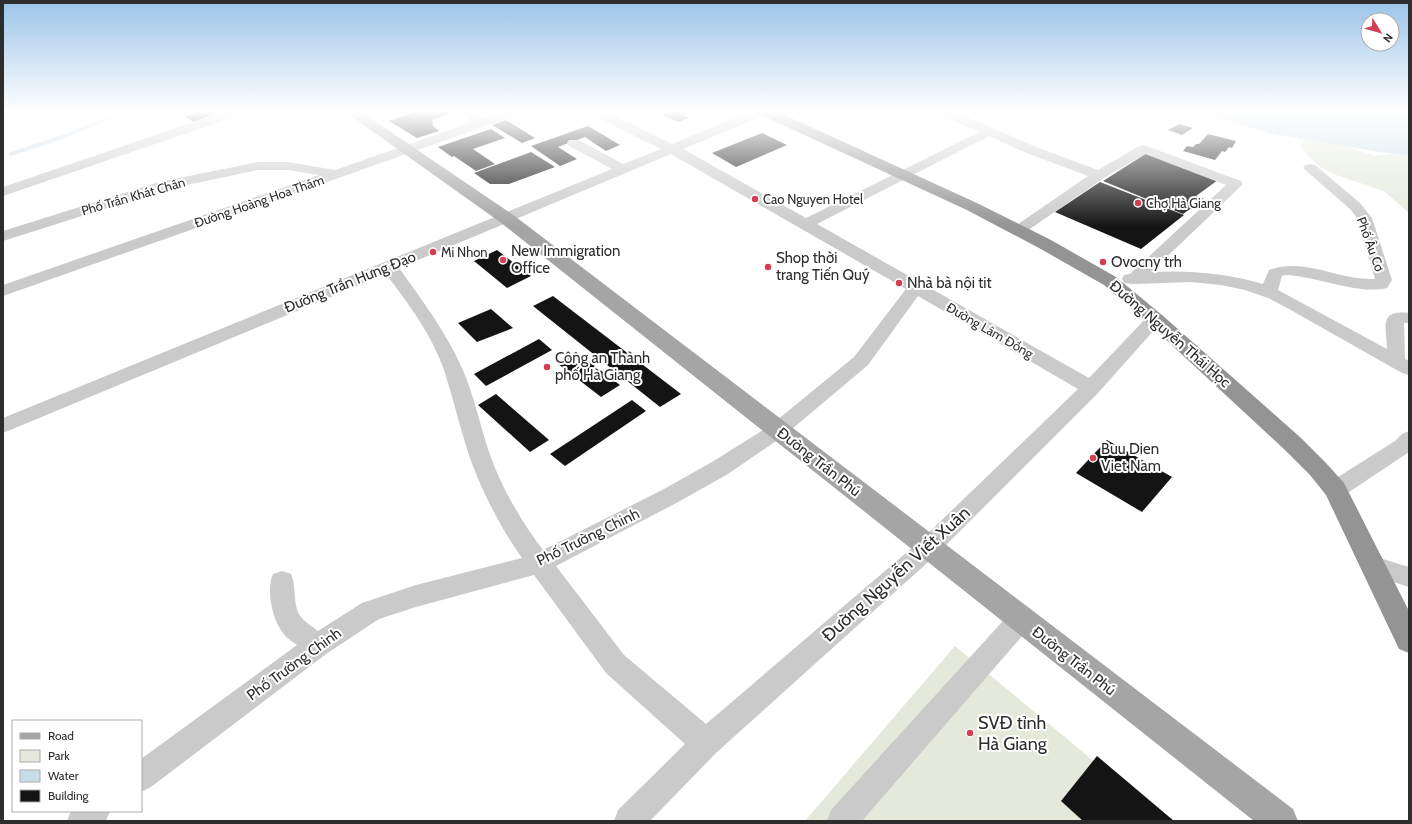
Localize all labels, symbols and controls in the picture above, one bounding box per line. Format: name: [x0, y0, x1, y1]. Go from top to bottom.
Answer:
north arrow: [1360, 12, 1400, 52]
text: N: [1380, 31, 1396, 45]
street label: Đường Hoàng Hoa Thám: [192, 171, 326, 231]
street label: Phố Trần Khát Chân: [79, 174, 187, 218]
place label: Cao Nguyen Hotel: [763, 191, 863, 207]
marker: Cao Nguyen Hotel: [750, 194, 760, 204]
place label: Chợ Hà Giang: [1146, 195, 1221, 211]
marker: Chợ Hà Giang: [1133, 198, 1143, 208]
street label: Phố Âu Cơ: [1354, 214, 1388, 274]
place label: New Immigration Office: [511, 242, 620, 277]
place label: Mi Nhon: [441, 244, 488, 260]
street label: Đường Trần Hưng Đạo: [282, 247, 418, 317]
marker: Mi Nhon: [428, 247, 438, 257]
place label: Shop thời trang Tiến Quý: [776, 249, 870, 284]
place label: Ovocny trh: [1111, 253, 1182, 271]
marker: New Immigration Office: [498, 255, 508, 265]
marker: Ovocny trh: [1098, 257, 1108, 267]
marker: Shop thời trang Tiến Quý: [763, 262, 773, 272]
place label: Nhà bà nội tit: [907, 274, 992, 292]
street label: Đường Nguyễn Thái Học: [1106, 277, 1234, 391]
marker: Nhà bà nội tit: [894, 278, 904, 288]
street label: Đường Lâm Đồng: [944, 299, 1037, 362]
place label: Công an Thành phố Hà Giang: [555, 349, 650, 384]
marker: Công an Thành phố Hà Giang: [542, 362, 552, 372]
street label: Đường Trần Phú: [774, 424, 864, 500]
place label: Buu Dien Viet Nam: [1101, 440, 1161, 475]
marker: Buu Dien Viet Nam: [1088, 453, 1098, 463]
street label: Đường Nguyễn Viết Xuân: [817, 502, 975, 646]
street label: Phố Trường Chinh: [534, 504, 642, 570]
street label: Đường Trần Phú: [1029, 623, 1119, 699]
street label: Phố Trường Chinh: [243, 624, 345, 704]
place label: SVĐ tỉnh Hà Giang: [978, 712, 1048, 755]
legend: [12, 720, 142, 812]
text: Road: [48, 728, 74, 743]
marker: SVĐ tỉnh Hà Giang: [965, 728, 975, 738]
text: Park: [48, 748, 70, 763]
text: Water: [48, 768, 79, 783]
text: Building: [48, 788, 90, 803]

